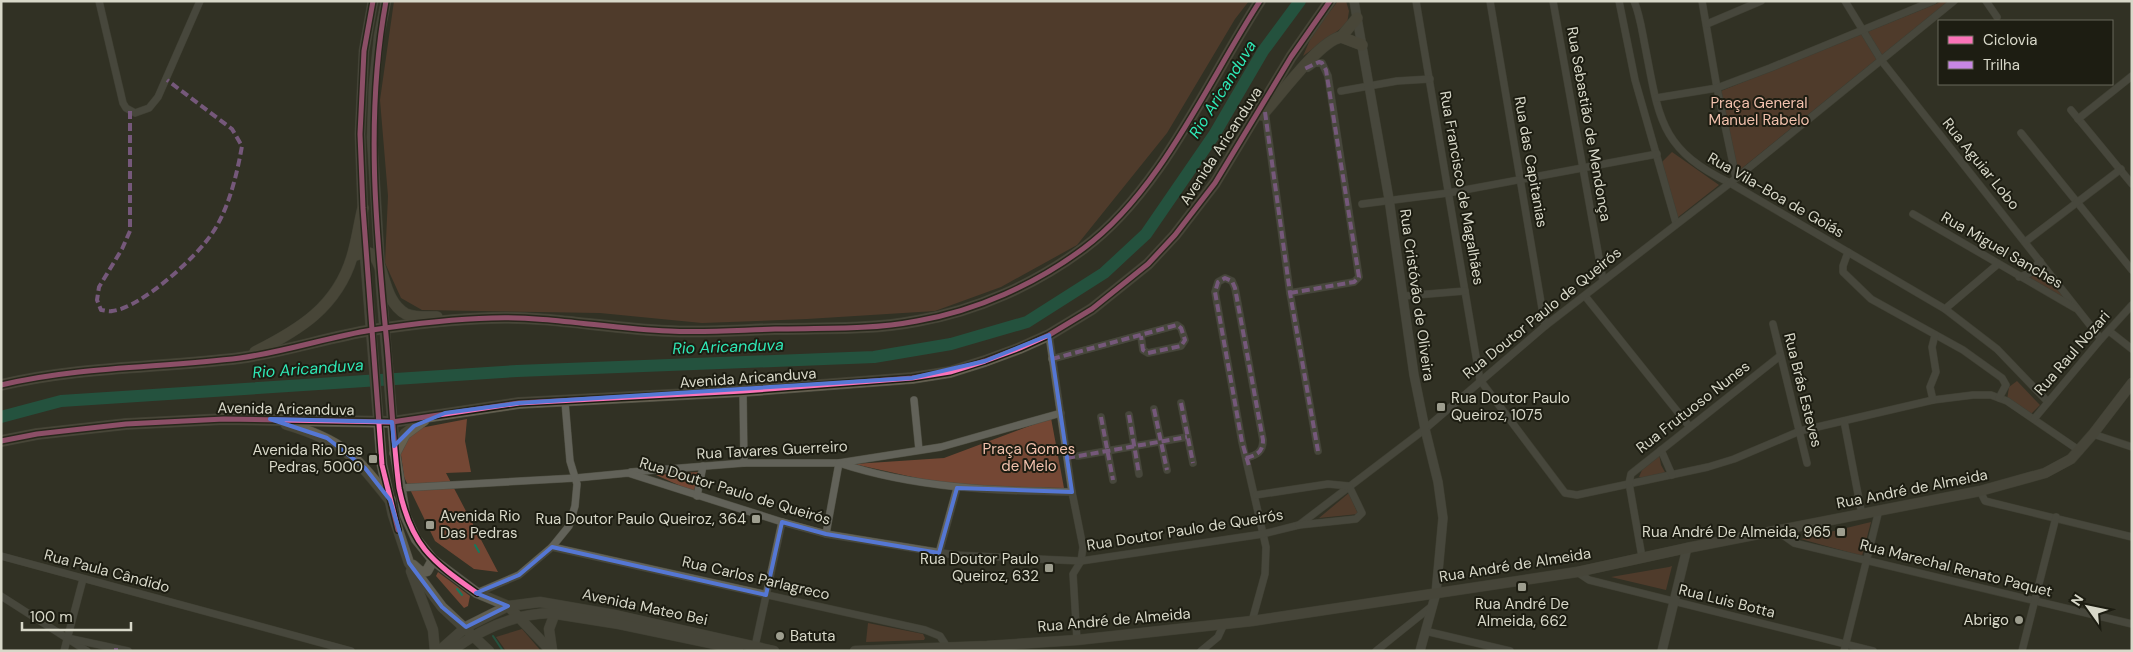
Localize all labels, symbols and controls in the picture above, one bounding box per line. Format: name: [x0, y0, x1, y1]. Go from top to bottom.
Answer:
legend: [1938, 20, 2113, 85]
street label: Rua Sebastião de Mendonça: [1562, 25, 1616, 223]
text: Ciclovia: [1983, 30, 2037, 50]
water label: Rio Aricanduva: [1184, 36, 1261, 142]
text: Trilha: [1983, 55, 2020, 75]
street label: Avenida Aricanduva: [1175, 83, 1267, 209]
street label: Rua Francisco de Magalhães: [1435, 89, 1489, 287]
park label: Praça General Manuel Rabelo: [1709, 93, 1810, 130]
street label: Rua das Capitanias: [1510, 95, 1552, 229]
street label: Rua Aguiar Lobo: [1938, 114, 2024, 214]
street label: Rua Vila-Boa de Goiás: [1704, 148, 1848, 242]
street label: Rua Miguel Sanches: [1937, 207, 2067, 293]
street label: Rua Cristóvão de Oliveira: [1395, 208, 1439, 382]
street label: Rua Doutor Paulo de Queirós: [1458, 243, 1626, 383]
street label: Rua Raul Nozari: [2030, 306, 2114, 400]
street label: Rua Brás Esteves: [1779, 331, 1827, 449]
water label: Rio Aricanduva: [672, 334, 784, 359]
water label: Rio Aricanduva: [252, 354, 365, 383]
street label: Rua Frutuoso Nunes: [1632, 356, 1754, 458]
street label: Avenida Aricanduva: [679, 363, 817, 393]
place label: Rua Doutor Paulo Queiroz, 1075: [1451, 388, 1570, 425]
street label: Avenida Aricanduva: [217, 398, 355, 420]
marker: Rua Doutor Paulo Queiroz, 1075: [1435, 401, 1447, 413]
street label: Rua Tavares Guerreiro: [696, 436, 848, 464]
park label: Praça Gomes de Melo: [983, 439, 1075, 476]
place label: Avenida Rio Das Pedras, 5000: [253, 440, 363, 477]
street label: Rua Doutor Paulo de Queirós: [637, 452, 833, 530]
marker: Avenida Rio Das Pedras, 5000: [367, 453, 379, 465]
street label: Rua André de Almeida: [1835, 465, 1989, 513]
street label: Rua Doutor Paulo de Queirós: [1085, 505, 1285, 555]
place label: Avenida Rio Das Pedras: [440, 506, 521, 543]
place label: Rua Doutor Paulo Queiroz, 364: [536, 509, 746, 529]
marker: Rua Doutor Paulo Queiroz, 364: [750, 513, 762, 525]
marker: Avenida Rio Das Pedras: [424, 519, 436, 531]
place label: Rua André De Almeida, 965: [1642, 522, 1831, 542]
marker: Rua André De Almeida, 965: [1835, 526, 1847, 538]
street label: Rua Marechal Renato Paquet: [1858, 534, 2054, 602]
street label: Rua André de Almeida: [1438, 543, 1592, 587]
street label: Rua Paula Cândido: [42, 545, 172, 597]
place label: Rua Doutor Paulo Queiroz, 632: [920, 549, 1039, 586]
street label: Rua Carlos Parlagreco: [680, 551, 832, 605]
marker: Rua Doutor Paulo Queiroz, 632: [1043, 562, 1055, 574]
street label: Rua Luis Botta: [1677, 579, 1777, 623]
marker: Rua André De Almeida, 662: [1516, 581, 1528, 593]
north arrow: [2063, 582, 2113, 632]
street label: Avenida Mateo Bei: [580, 584, 710, 630]
text: N: [2067, 591, 2087, 609]
place label: Rua André De Almeida, 662: [1475, 594, 1569, 631]
scale bar: [22, 600, 131, 632]
street label: Rua André de Almeida: [1037, 603, 1191, 637]
text: 100 m: [30, 607, 73, 627]
place label: Abrigo: [1964, 610, 2009, 630]
marker: Abrigo: [2013, 614, 2025, 626]
place label: Batuta: [790, 626, 836, 646]
marker: Batuta: [774, 630, 786, 642]

